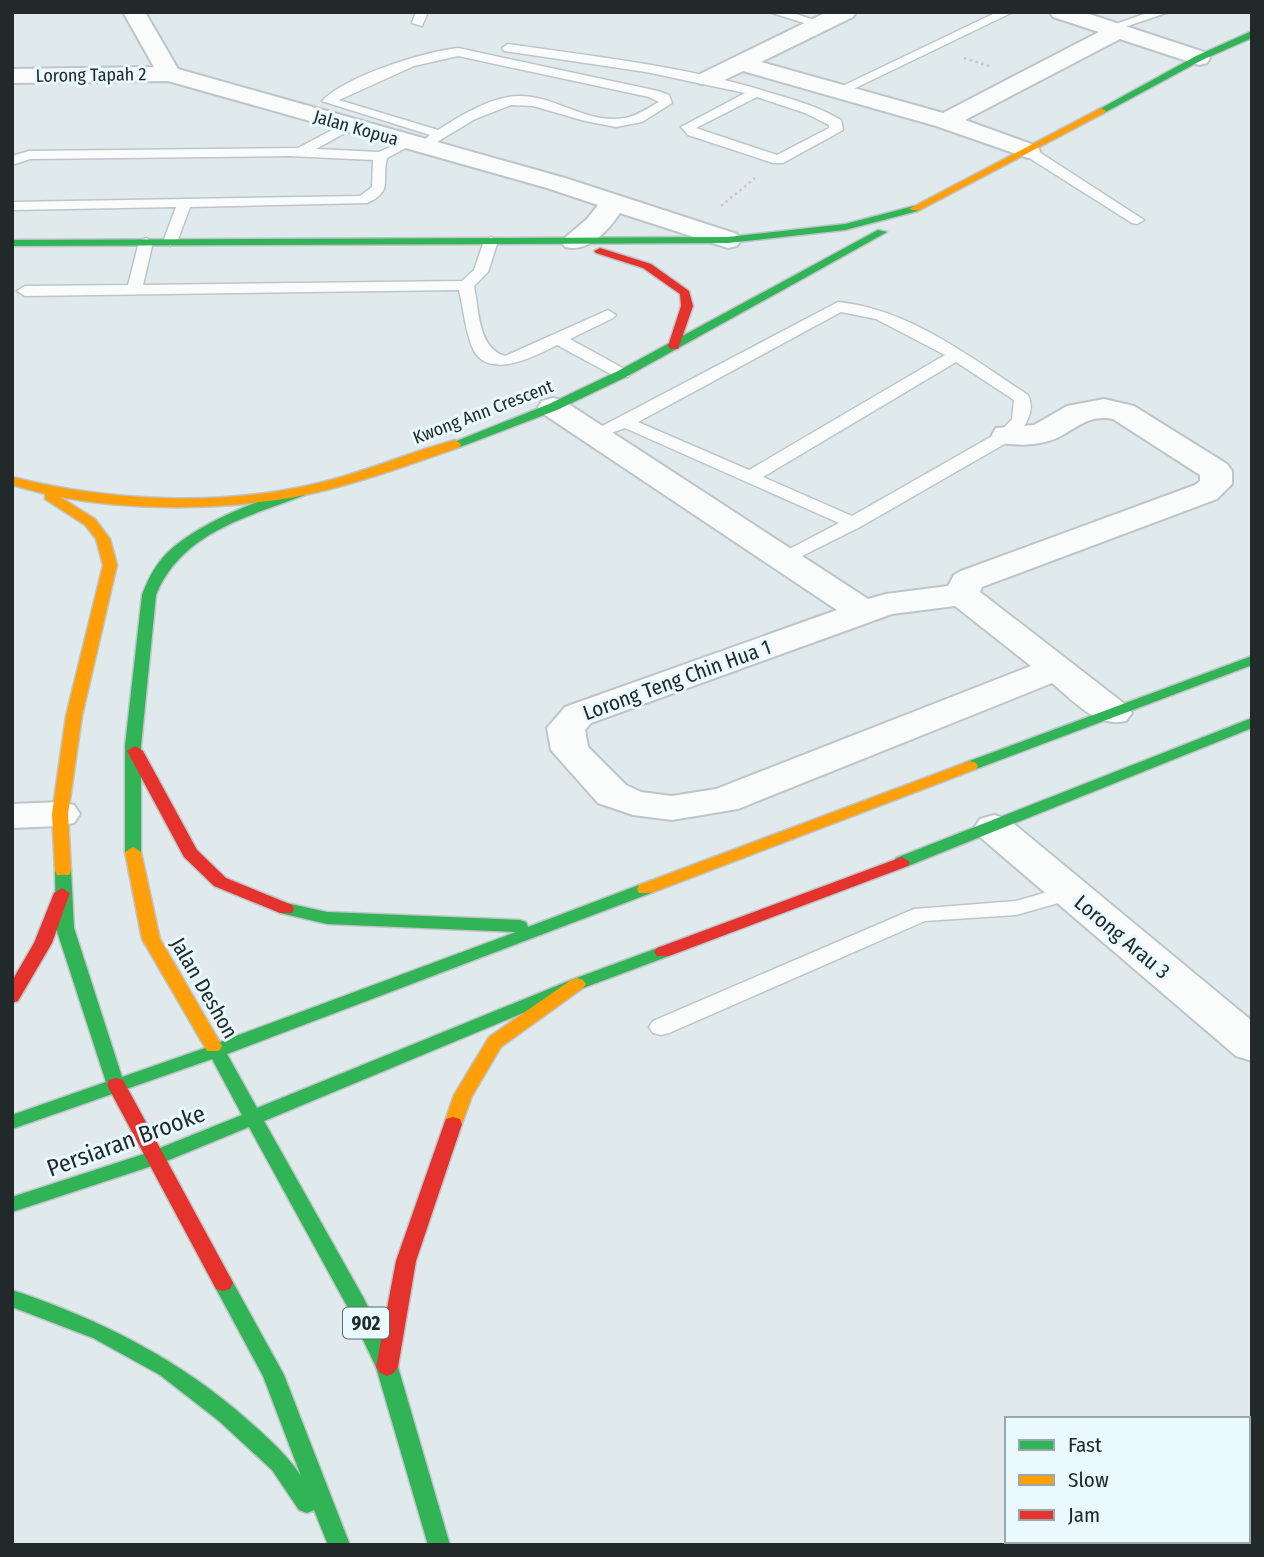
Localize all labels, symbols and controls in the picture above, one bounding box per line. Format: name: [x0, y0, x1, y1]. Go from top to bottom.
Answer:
street label: Lorong Tapah 2: [36, 63, 147, 87]
street label: Jalan Kopua: [311, 105, 401, 151]
street label: Kwong Ann Crescent: [410, 375, 556, 449]
street label: Lorong Teng Chin Hua 1: [579, 634, 775, 726]
street label: Lorong Arau 3: [1069, 889, 1175, 985]
street label: Jalan Deshon: [165, 933, 243, 1043]
street label: Persiaran Brooke: [43, 1099, 209, 1183]
road number: 902: [343, 1308, 389, 1338]
legend: [1005, 1417, 1250, 1543]
text: Fast: [1068, 1432, 1102, 1458]
text: Slow: [1068, 1467, 1109, 1493]
text: Jam: [1068, 1502, 1100, 1528]

